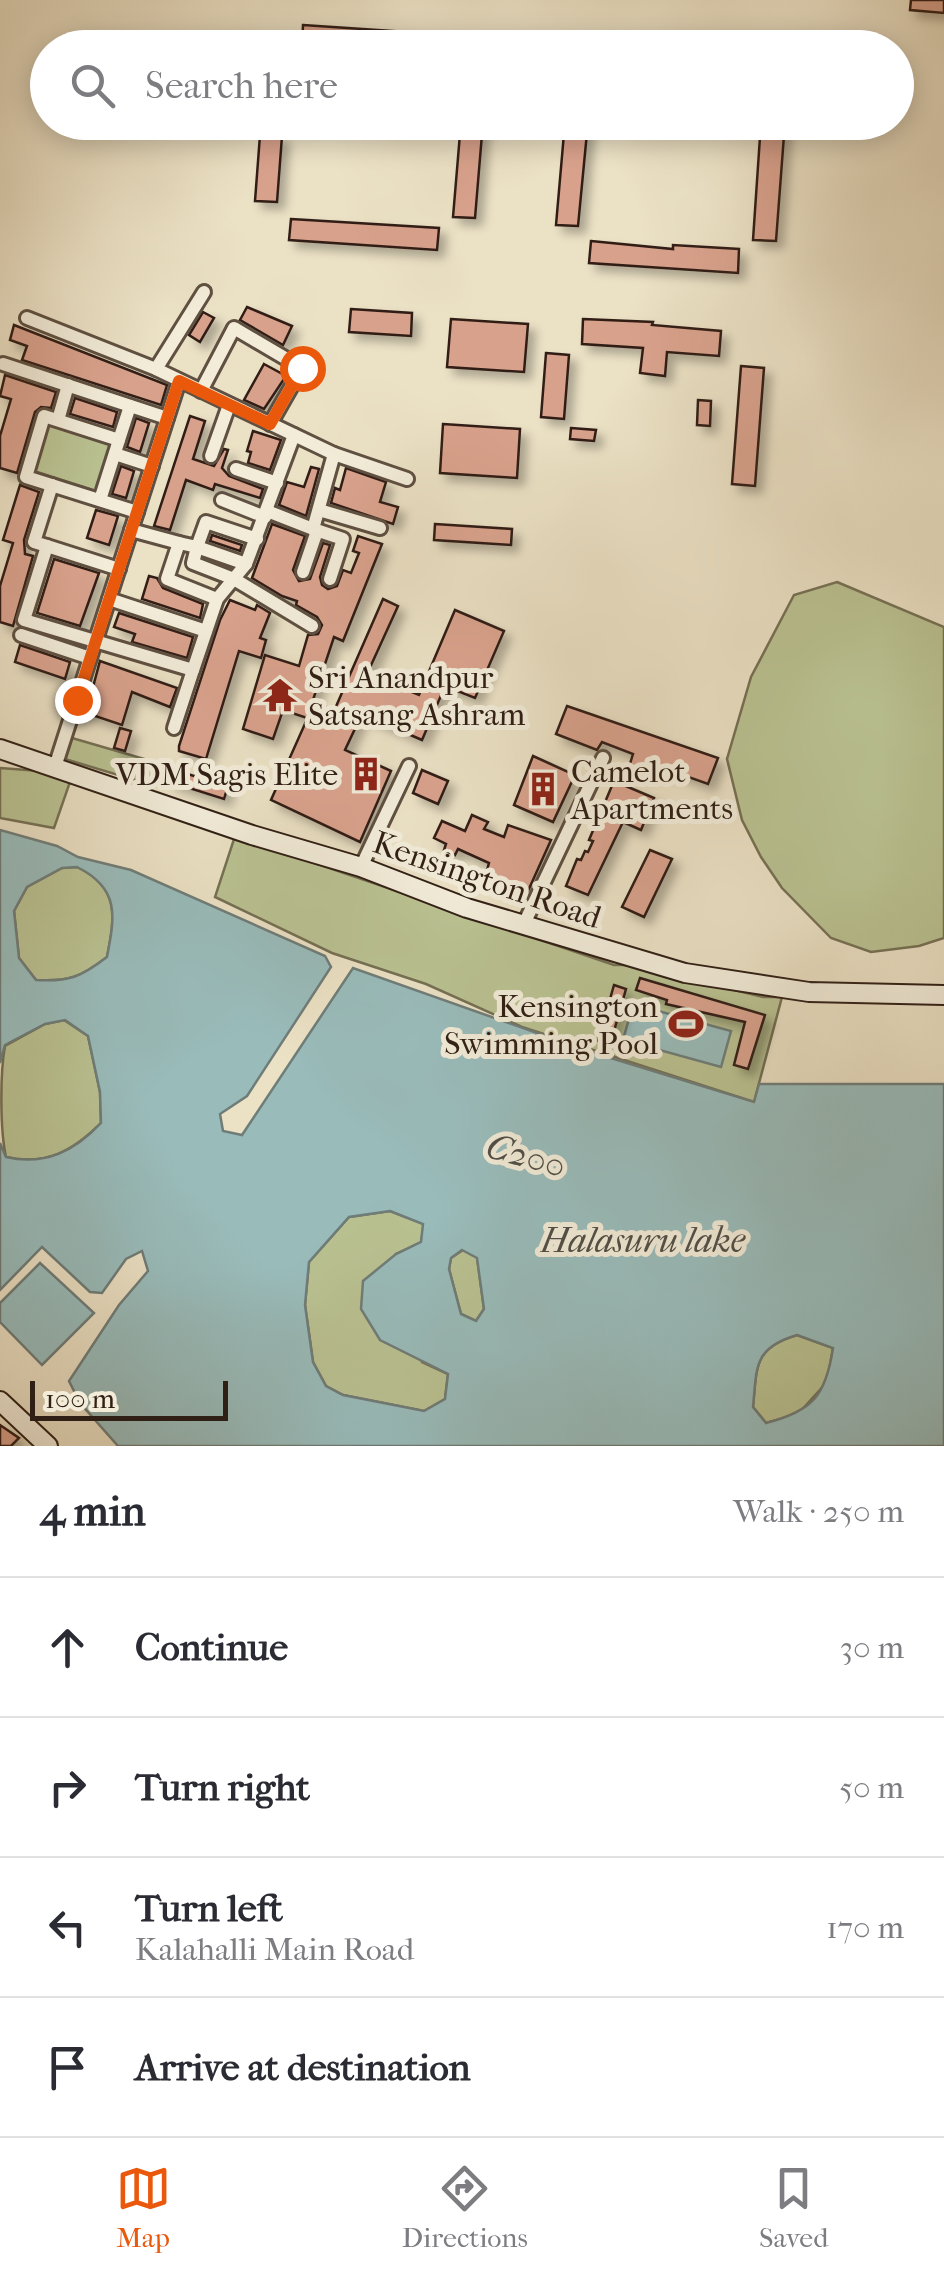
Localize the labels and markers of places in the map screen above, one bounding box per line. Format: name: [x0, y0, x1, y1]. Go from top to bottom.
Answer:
place label: Sri Anandpur Satsang Ashram: [308, 659, 526, 733]
temple icon: Sri Anandpur Satsang Ashram: [261, 676, 299, 714]
place label: Camelot Apartments: [569, 753, 733, 827]
building icon: VDM Sagis Elite: [347, 755, 385, 793]
place label: VDM Sagis Elite: [114, 756, 338, 793]
building icon: Camelot Apartments: [524, 770, 562, 808]
place label: Kensington Swimming Pool: [444, 988, 658, 1062]
sports icon: Kensington Swimming Pool: [667, 1005, 705, 1043]

